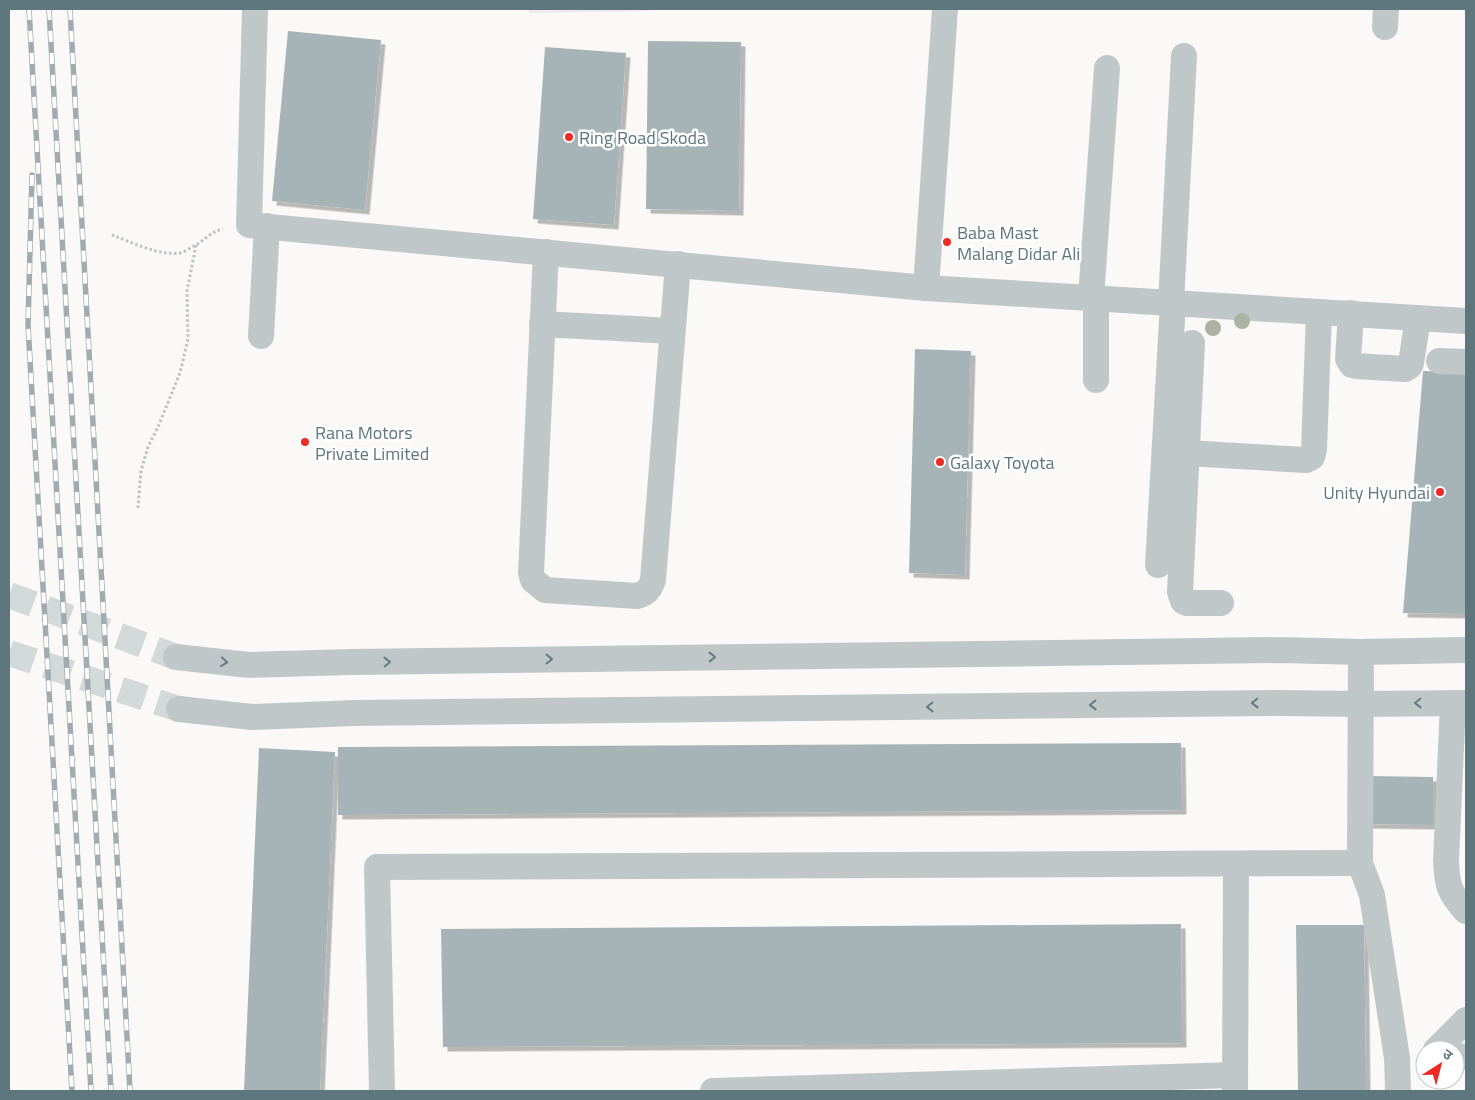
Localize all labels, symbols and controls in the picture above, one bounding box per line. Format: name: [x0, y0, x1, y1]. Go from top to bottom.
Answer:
place label: Ring Road Skoda: [579, 124, 706, 151]
marker: Ring Road Skoda: [563, 131, 575, 143]
place label: Baba Mast Malang Didar Ali: [957, 219, 1080, 267]
marker: Baba Mast Malang Didar Ali: [941, 236, 953, 248]
place label: Rana Motors Private Limited: [315, 419, 429, 467]
marker: Rana Motors Private Limited: [299, 436, 311, 448]
place label: Galaxy Toyota: [950, 449, 1055, 476]
marker: Galaxy Toyota: [934, 456, 946, 468]
place label: Unity Hyundai: [1323, 479, 1430, 506]
marker: Unity Hyundai: [1434, 486, 1446, 498]
one-way arrow: [708, 652, 716, 662]
one-way arrow: [545, 654, 553, 665]
one-way arrow: [221, 656, 229, 667]
one-way arrow: [383, 656, 391, 667]
one-way arrow: [1251, 698, 1258, 708]
one-way arrow: [1413, 698, 1421, 709]
one-way arrow: [1088, 700, 1096, 710]
one-way arrow: [926, 702, 934, 712]
north arrow: [1415, 1040, 1465, 1090]
text: उ: [1438, 1043, 1458, 1065]

